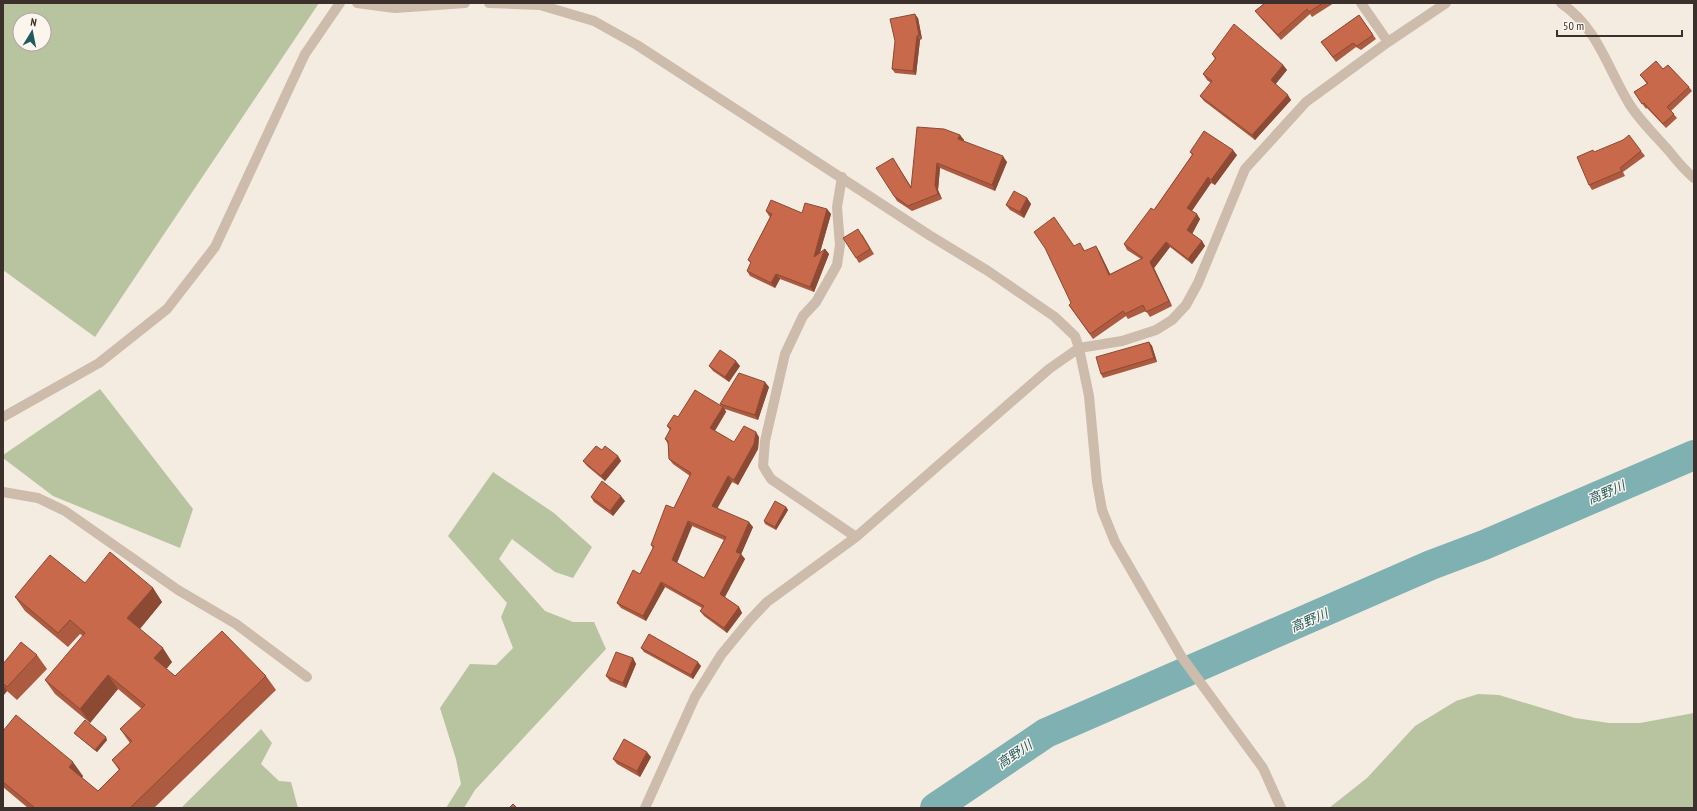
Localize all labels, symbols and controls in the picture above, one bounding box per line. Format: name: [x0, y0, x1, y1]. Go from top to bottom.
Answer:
north arrow: [12, 12, 52, 52]
scale bar: [1557, 12, 1682, 38]
text: N: [30, 15, 38, 30]
text: 50 m: [1563, 18, 1584, 33]
water label: 高野川: [1585, 476, 1629, 508]
water label: 高野川: [1288, 604, 1332, 636]
water label: 高野川: [993, 735, 1037, 772]

